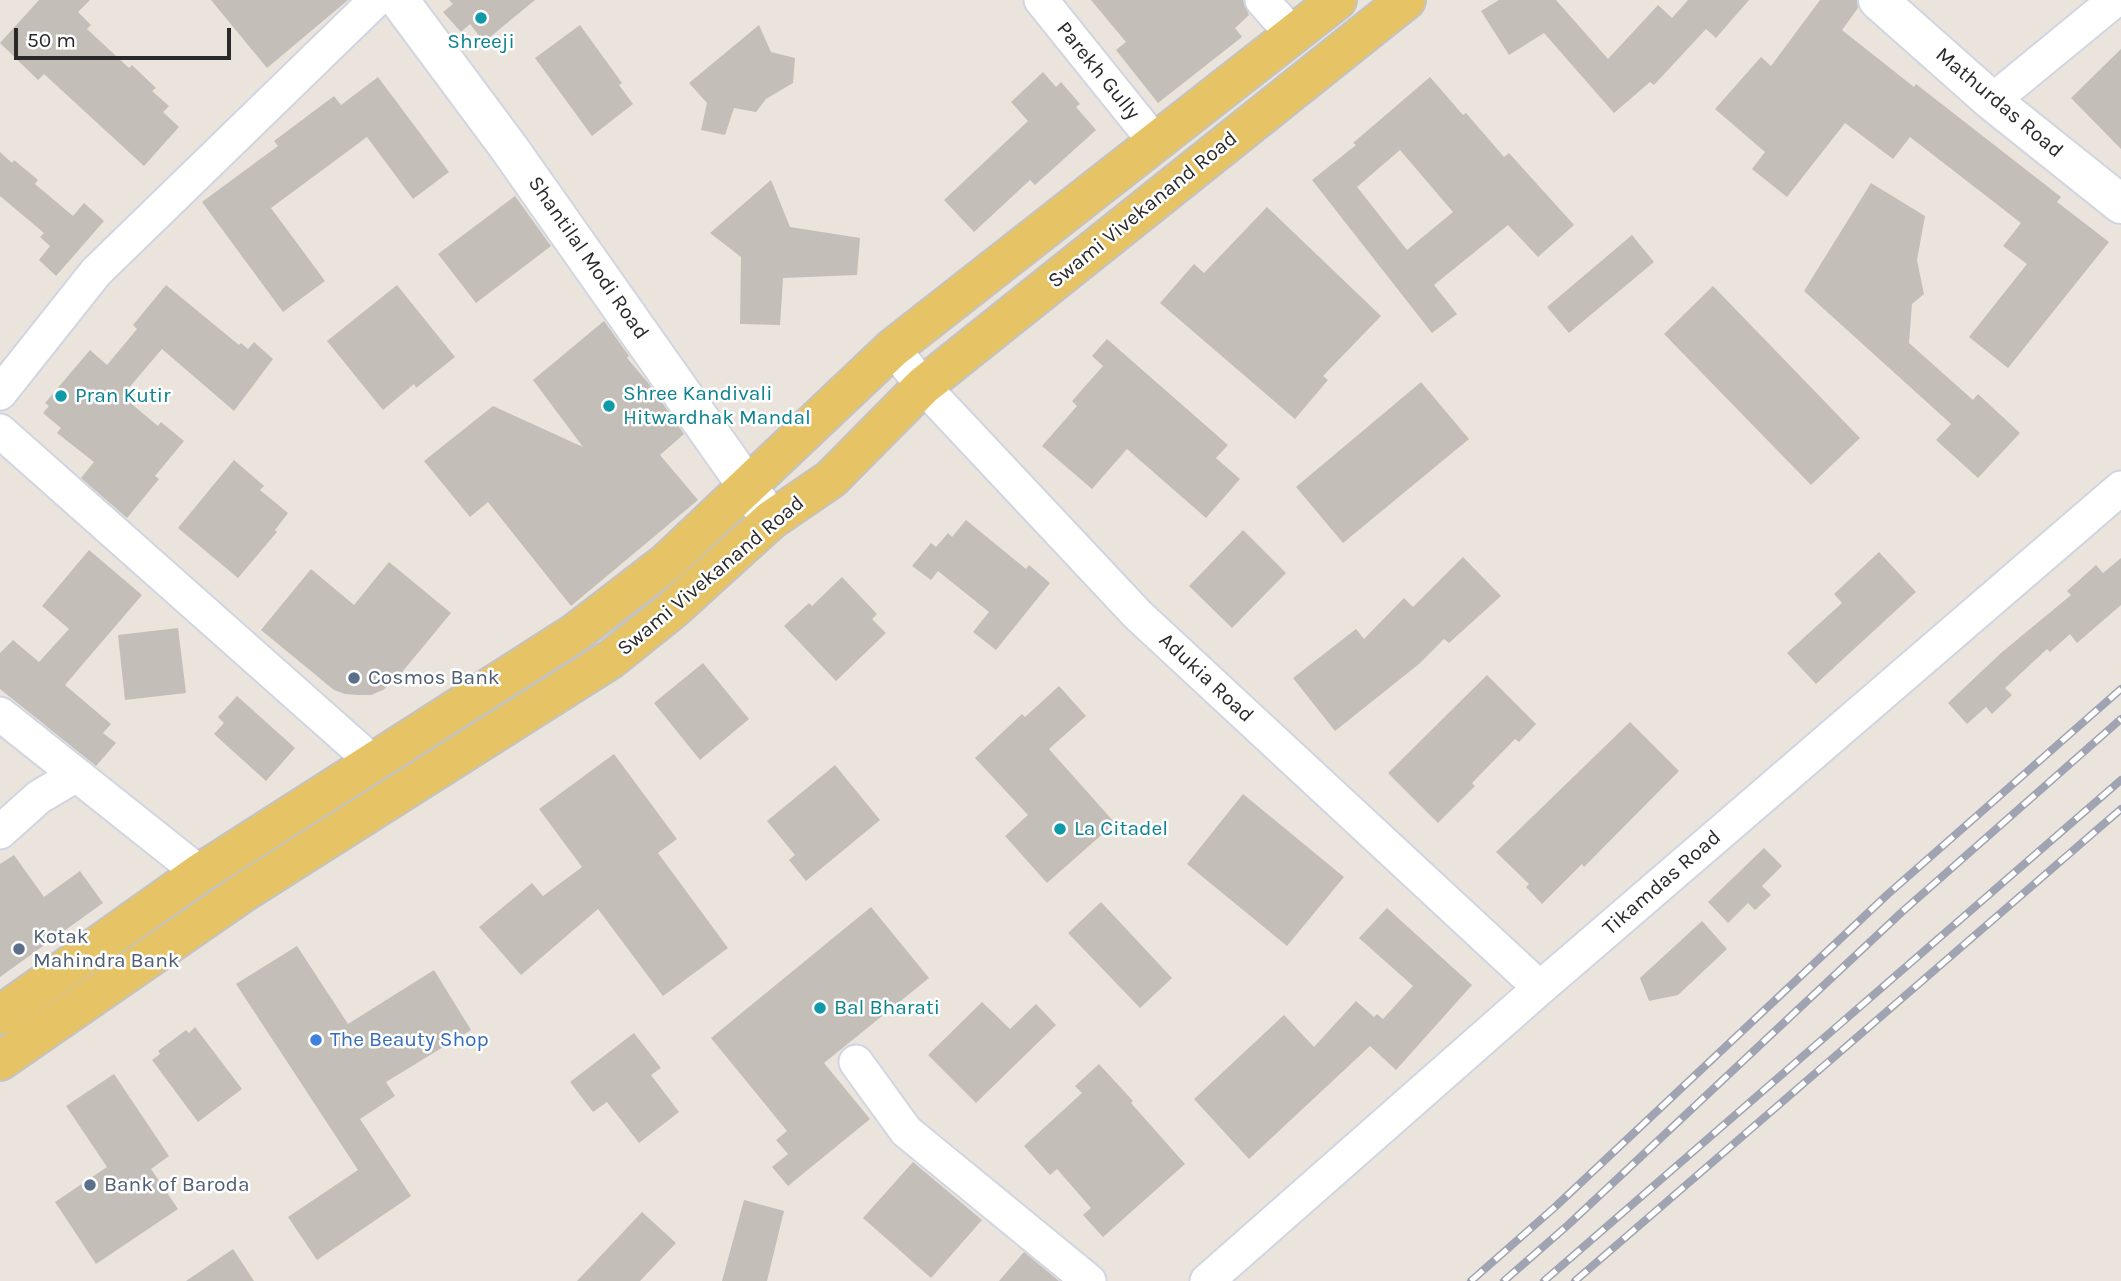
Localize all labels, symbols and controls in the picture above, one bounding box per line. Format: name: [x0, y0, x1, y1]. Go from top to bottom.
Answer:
marker: Shreeji: [473, 10, 489, 26]
scale bar: [18, 14, 234, 58]
street label: Parekh Gully: [1051, 17, 1145, 125]
text: 50 m: [27, 28, 76, 52]
place label: Shreeji: [447, 29, 515, 55]
street label: Mathurdas Road: [1930, 42, 2068, 164]
street label: Swami Vivekanand Road: [1043, 126, 1243, 294]
street label: Shantilal Modi Road: [522, 172, 654, 344]
place label: Shree Kandivali Hitwardhak Mandal: [623, 381, 811, 431]
place label: Pran Kutir: [75, 383, 171, 409]
marker: Pran Kutir: [53, 388, 69, 404]
marker: Shree Kandivali Hitwardhak Mandal: [601, 398, 617, 414]
street label: Swami Vivekanand Road: [613, 491, 809, 661]
street label: Adukia Road: [1153, 628, 1259, 728]
place label: Cosmos Bank: [368, 665, 500, 691]
marker: Cosmos Bank: [346, 670, 362, 686]
place label: La Citadel: [1074, 816, 1168, 842]
marker: La Citadel: [1052, 821, 1068, 837]
street label: Tikamdas Road: [1598, 825, 1726, 941]
place label: Kotak Mahindra Bank: [33, 924, 180, 974]
marker: Kotak Mahindra Bank: [11, 941, 27, 957]
place label: Bal Bharati: [834, 995, 940, 1021]
marker: Bal Bharati: [812, 1000, 828, 1016]
place label: The Beauty Shop: [330, 1027, 489, 1053]
marker: The Beauty Shop: [308, 1032, 324, 1048]
place label: Bank of Baroda: [104, 1172, 249, 1198]
marker: Bank of Baroda: [82, 1177, 98, 1193]

